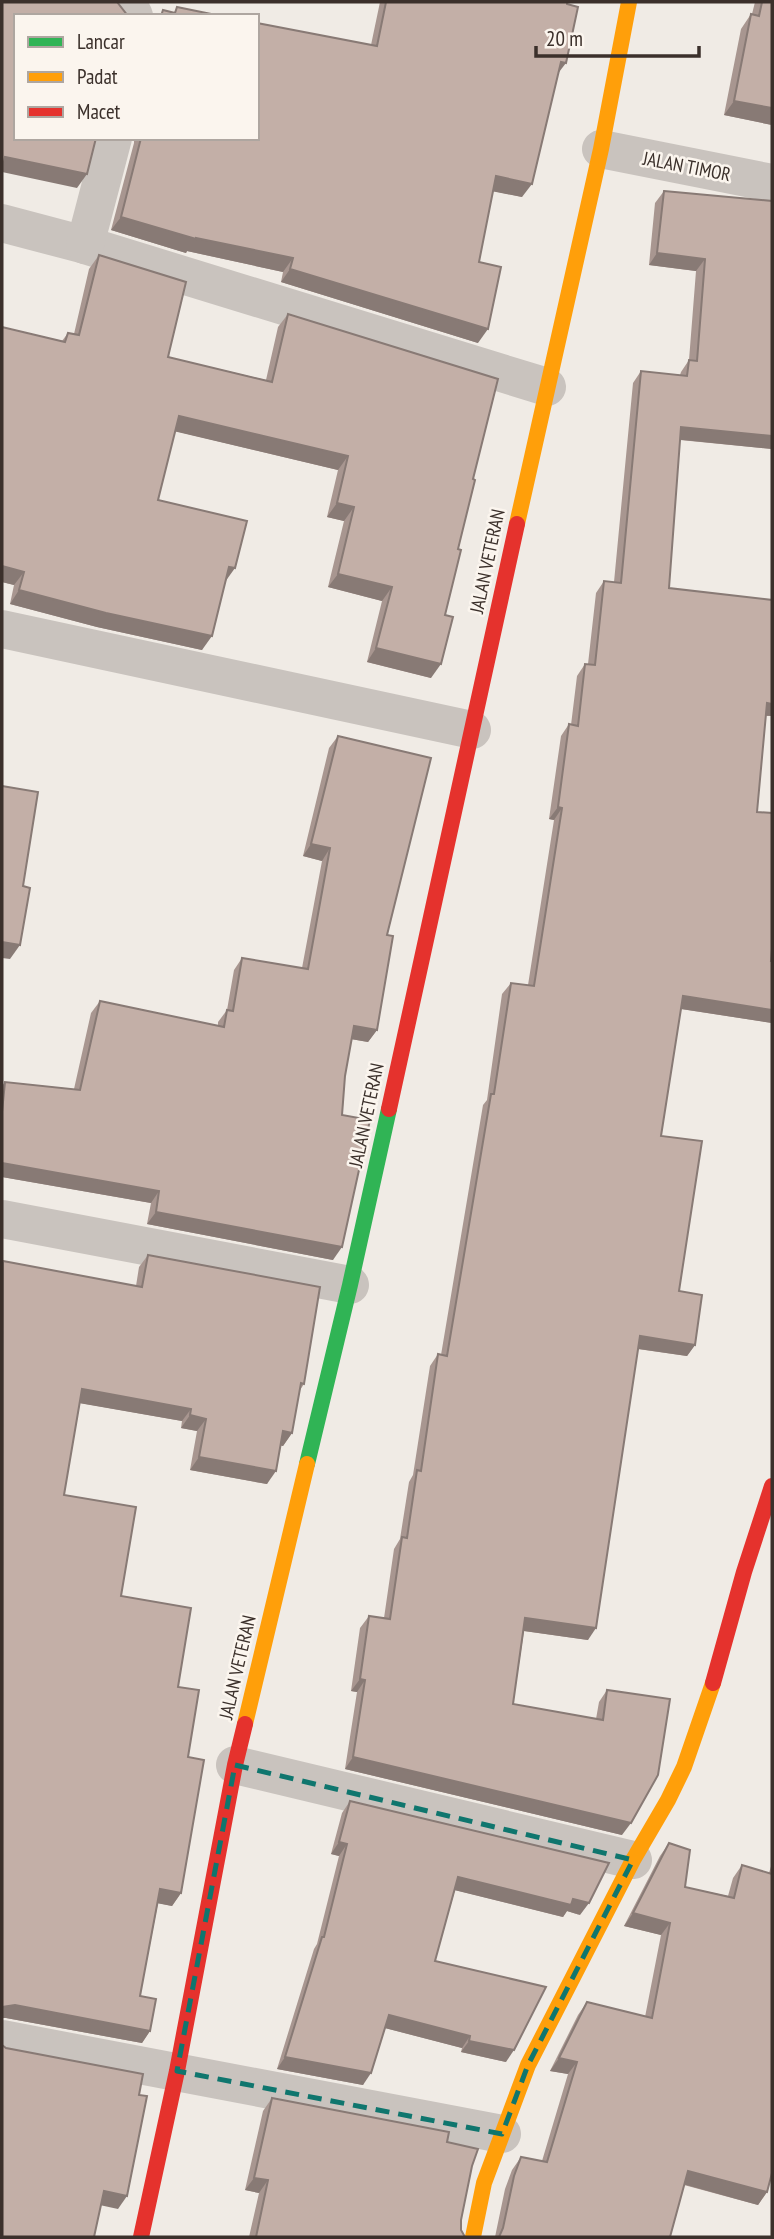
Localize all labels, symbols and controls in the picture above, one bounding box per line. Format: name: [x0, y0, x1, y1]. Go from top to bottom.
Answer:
legend: [14, 14, 259, 140]
scale bar: [536, 14, 699, 58]
text: 20 m: [546, 25, 583, 52]
text: Lancar: [77, 28, 125, 55]
text: Padat: [77, 63, 118, 90]
text: Macet: [77, 98, 121, 125]
street label: JALAN TIMOR: [640, 146, 733, 186]
street label: JALAN VETERAN: [464, 507, 510, 616]
street label: JALAN VETERAN: [343, 1061, 389, 1170]
street label: JALAN VETERAN: [213, 1613, 261, 1722]

